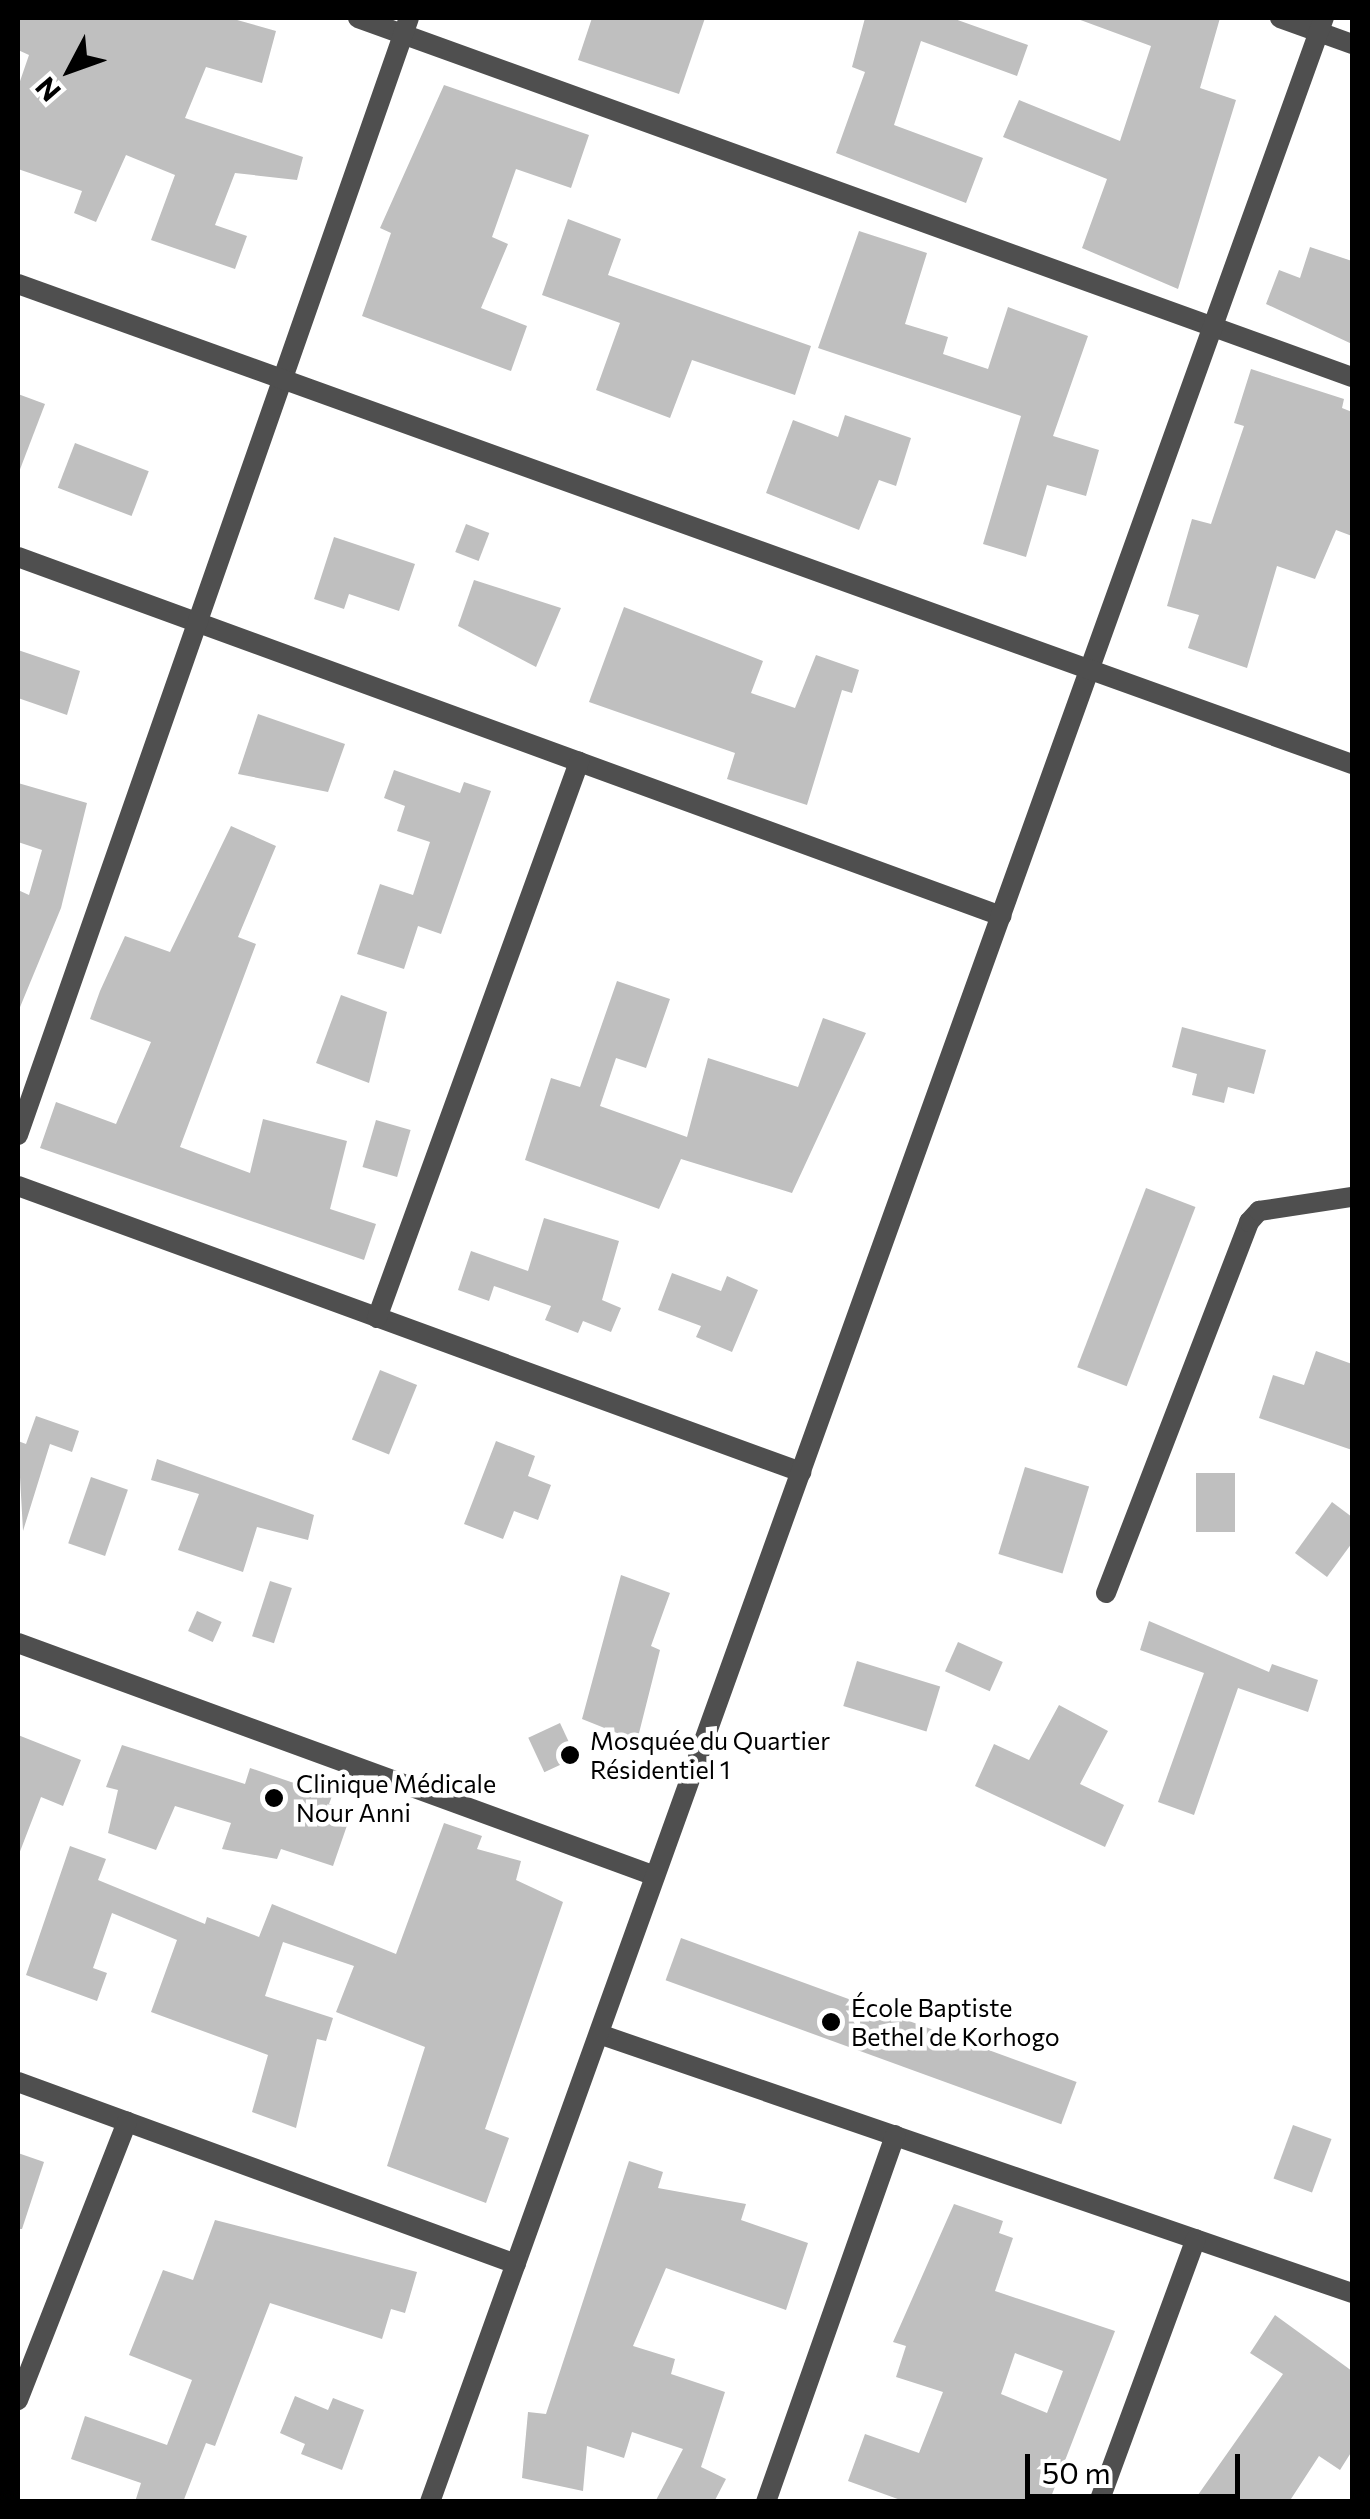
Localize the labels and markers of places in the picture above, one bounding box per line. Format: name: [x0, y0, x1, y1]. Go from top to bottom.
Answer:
place label: Mosquée du Quartier Résidentiel 1: [590, 1726, 830, 1785]
marker: Mosquée du Quartier Résidentiel 1: [559, 1744, 581, 1766]
place label: Clinique Médicale Nour Anni: [296, 1769, 496, 1828]
marker: Clinique Médicale Nour Anni: [261, 1785, 287, 1811]
place label: École Baptiste Bethel de Korhogo: [851, 1993, 1060, 2052]
marker: École Baptiste Bethel de Korhogo: [820, 2011, 842, 2033]

